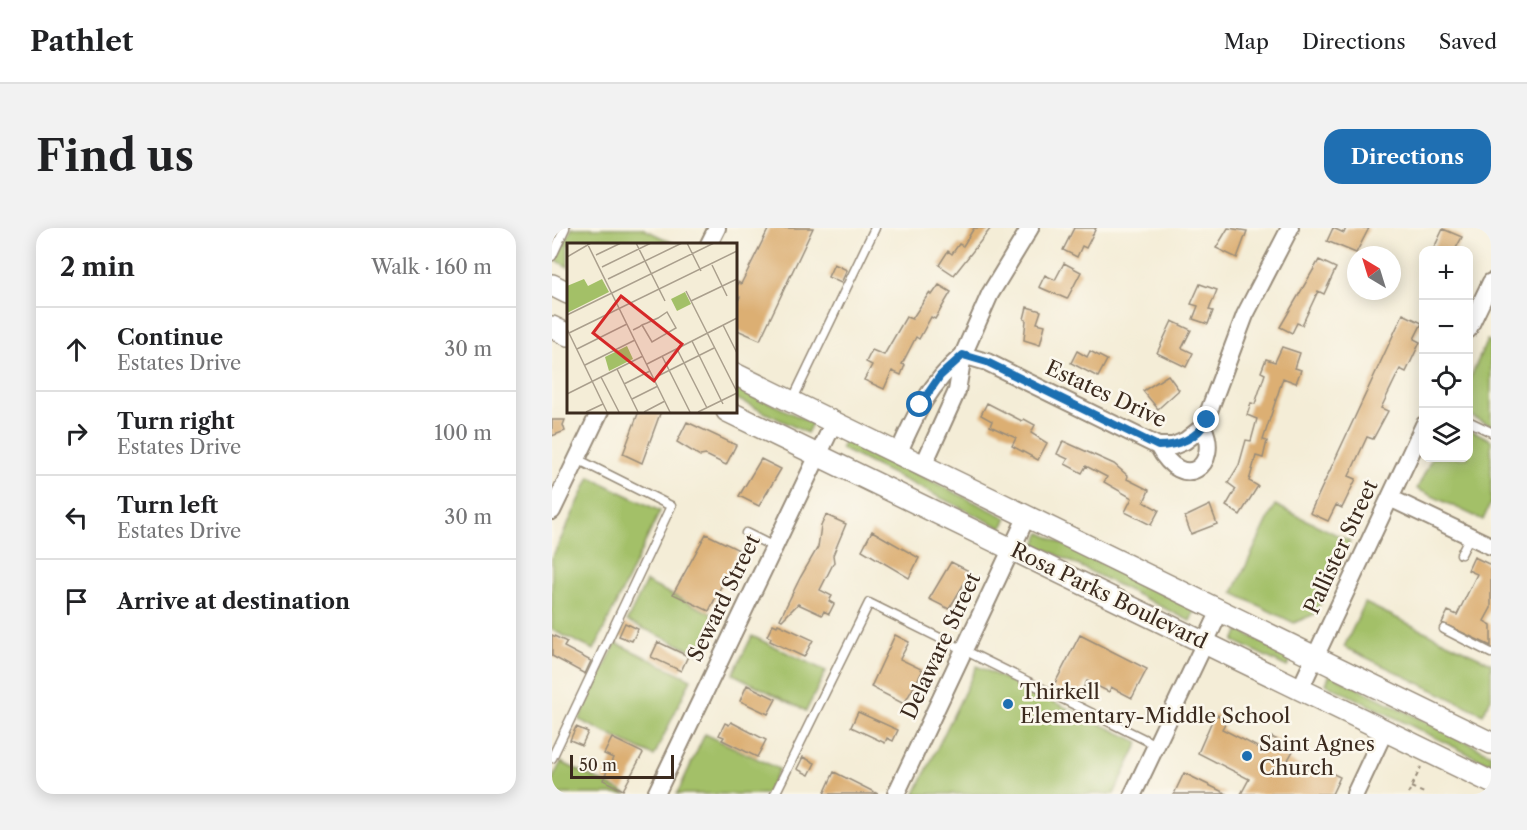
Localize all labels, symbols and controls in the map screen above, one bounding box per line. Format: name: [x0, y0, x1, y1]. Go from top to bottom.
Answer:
text: Pathlet: [30, 24, 133, 58]
text: Map: [1224, 29, 1269, 54]
text: Directions: [1302, 29, 1406, 54]
text: Saved: [1439, 29, 1497, 54]
button: Directions: [1324, 129, 1491, 184]
text: Find us: [36, 130, 194, 182]
inset map: [567, 243, 736, 412]
north arrow: [1347, 246, 1401, 300]
map controls: [1419, 246, 1473, 462]
button: +: [1419, 246, 1473, 300]
text: 2 min: [60, 251, 135, 283]
text: Walk · 160 m: [371, 255, 492, 279]
button: −: [1419, 300, 1473, 354]
text: Continue: [117, 324, 223, 351]
icon: ahead: [60, 333, 93, 366]
text: 30 m: [444, 337, 492, 361]
text: Estates Drive: [117, 351, 241, 375]
button: locate: [1419, 354, 1473, 408]
street label: Estates Drive: [1042, 355, 1171, 432]
route start: [906, 391, 932, 417]
route end: [1193, 406, 1219, 432]
text: Turn right: [117, 408, 235, 435]
button: layers: [1419, 408, 1473, 462]
icon: right: [60, 417, 93, 450]
text: 100 m: [434, 421, 492, 445]
text: Estates Drive: [117, 435, 241, 459]
street label: Pallister Street: [1299, 475, 1383, 618]
text: Turn left: [117, 492, 218, 519]
icon: left: [60, 501, 93, 534]
text: 30 m: [444, 505, 492, 529]
text: Estates Drive: [117, 519, 241, 543]
street label: Seward Street: [682, 530, 765, 665]
street label: Rosa Parks Boulevard: [1007, 537, 1212, 654]
street label: Delaware Street: [896, 568, 986, 723]
icon: arrive: [60, 585, 93, 618]
text: Arrive at destination: [117, 588, 350, 615]
place label: Thirkell Elementary-Middle School: [1020, 679, 1290, 728]
marker: Thirkell Elementary-Middle School: [1001, 697, 1015, 711]
place label: Saint Agnes Church: [1259, 731, 1375, 780]
marker: Saint Agnes Church: [1240, 749, 1254, 763]
scale bar: [570, 752, 674, 780]
text: 50 m: [579, 755, 617, 775]

